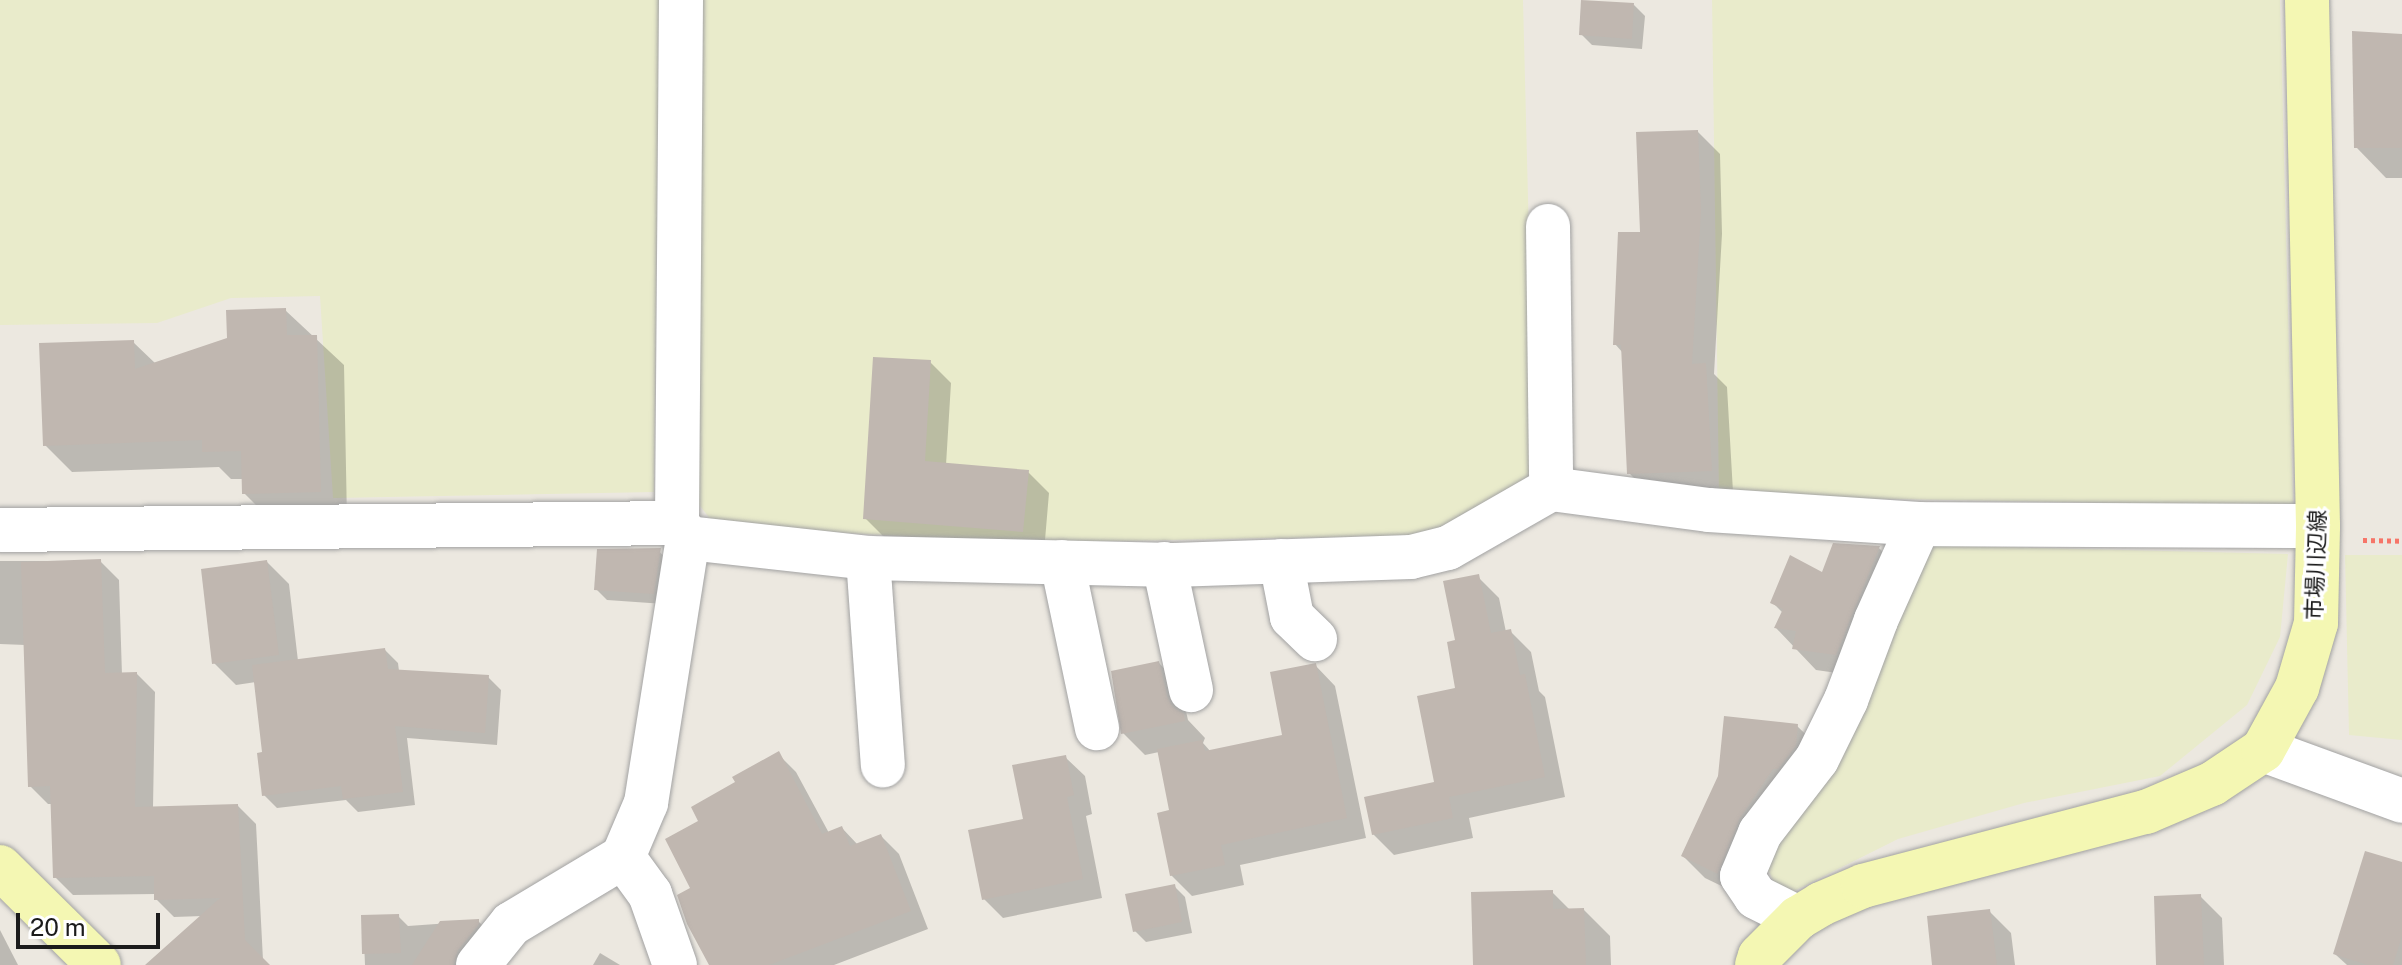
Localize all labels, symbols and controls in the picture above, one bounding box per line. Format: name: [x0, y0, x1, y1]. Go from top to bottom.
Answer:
street label: 市場川辺線: [2301, 510, 2331, 620]
scale bar: [20, 897, 164, 947]
text: 20 m: [30, 913, 86, 941]

